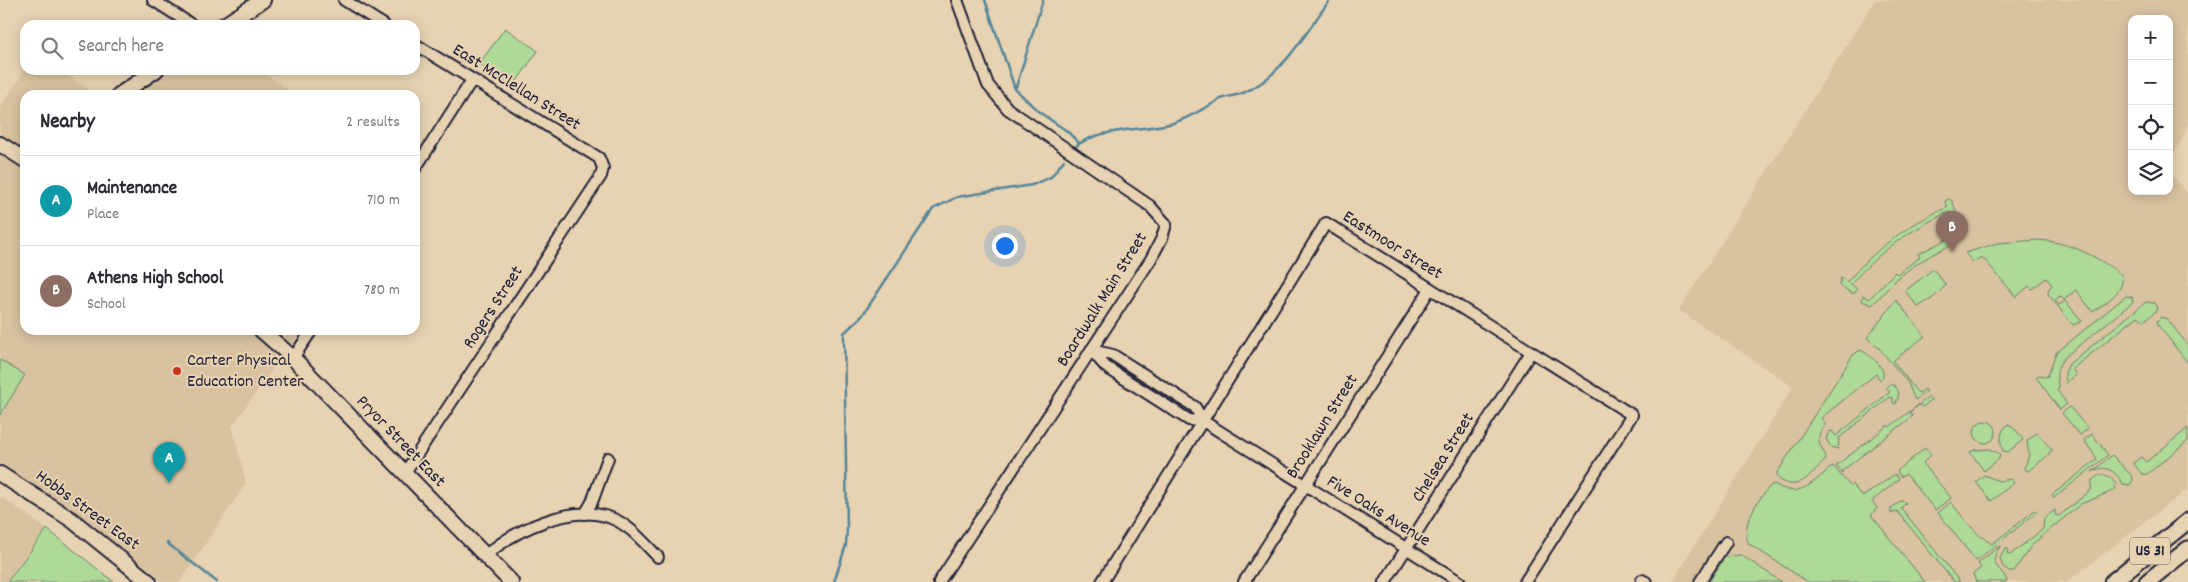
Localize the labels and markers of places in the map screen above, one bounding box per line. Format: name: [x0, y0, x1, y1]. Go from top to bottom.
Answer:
pin: B: [1936, 211, 1968, 252]
place label: Carter Physical Education Center: [187, 349, 304, 395]
marker: Carter Physical Education Center: [171, 365, 183, 377]
pin: A: [153, 442, 185, 483]

